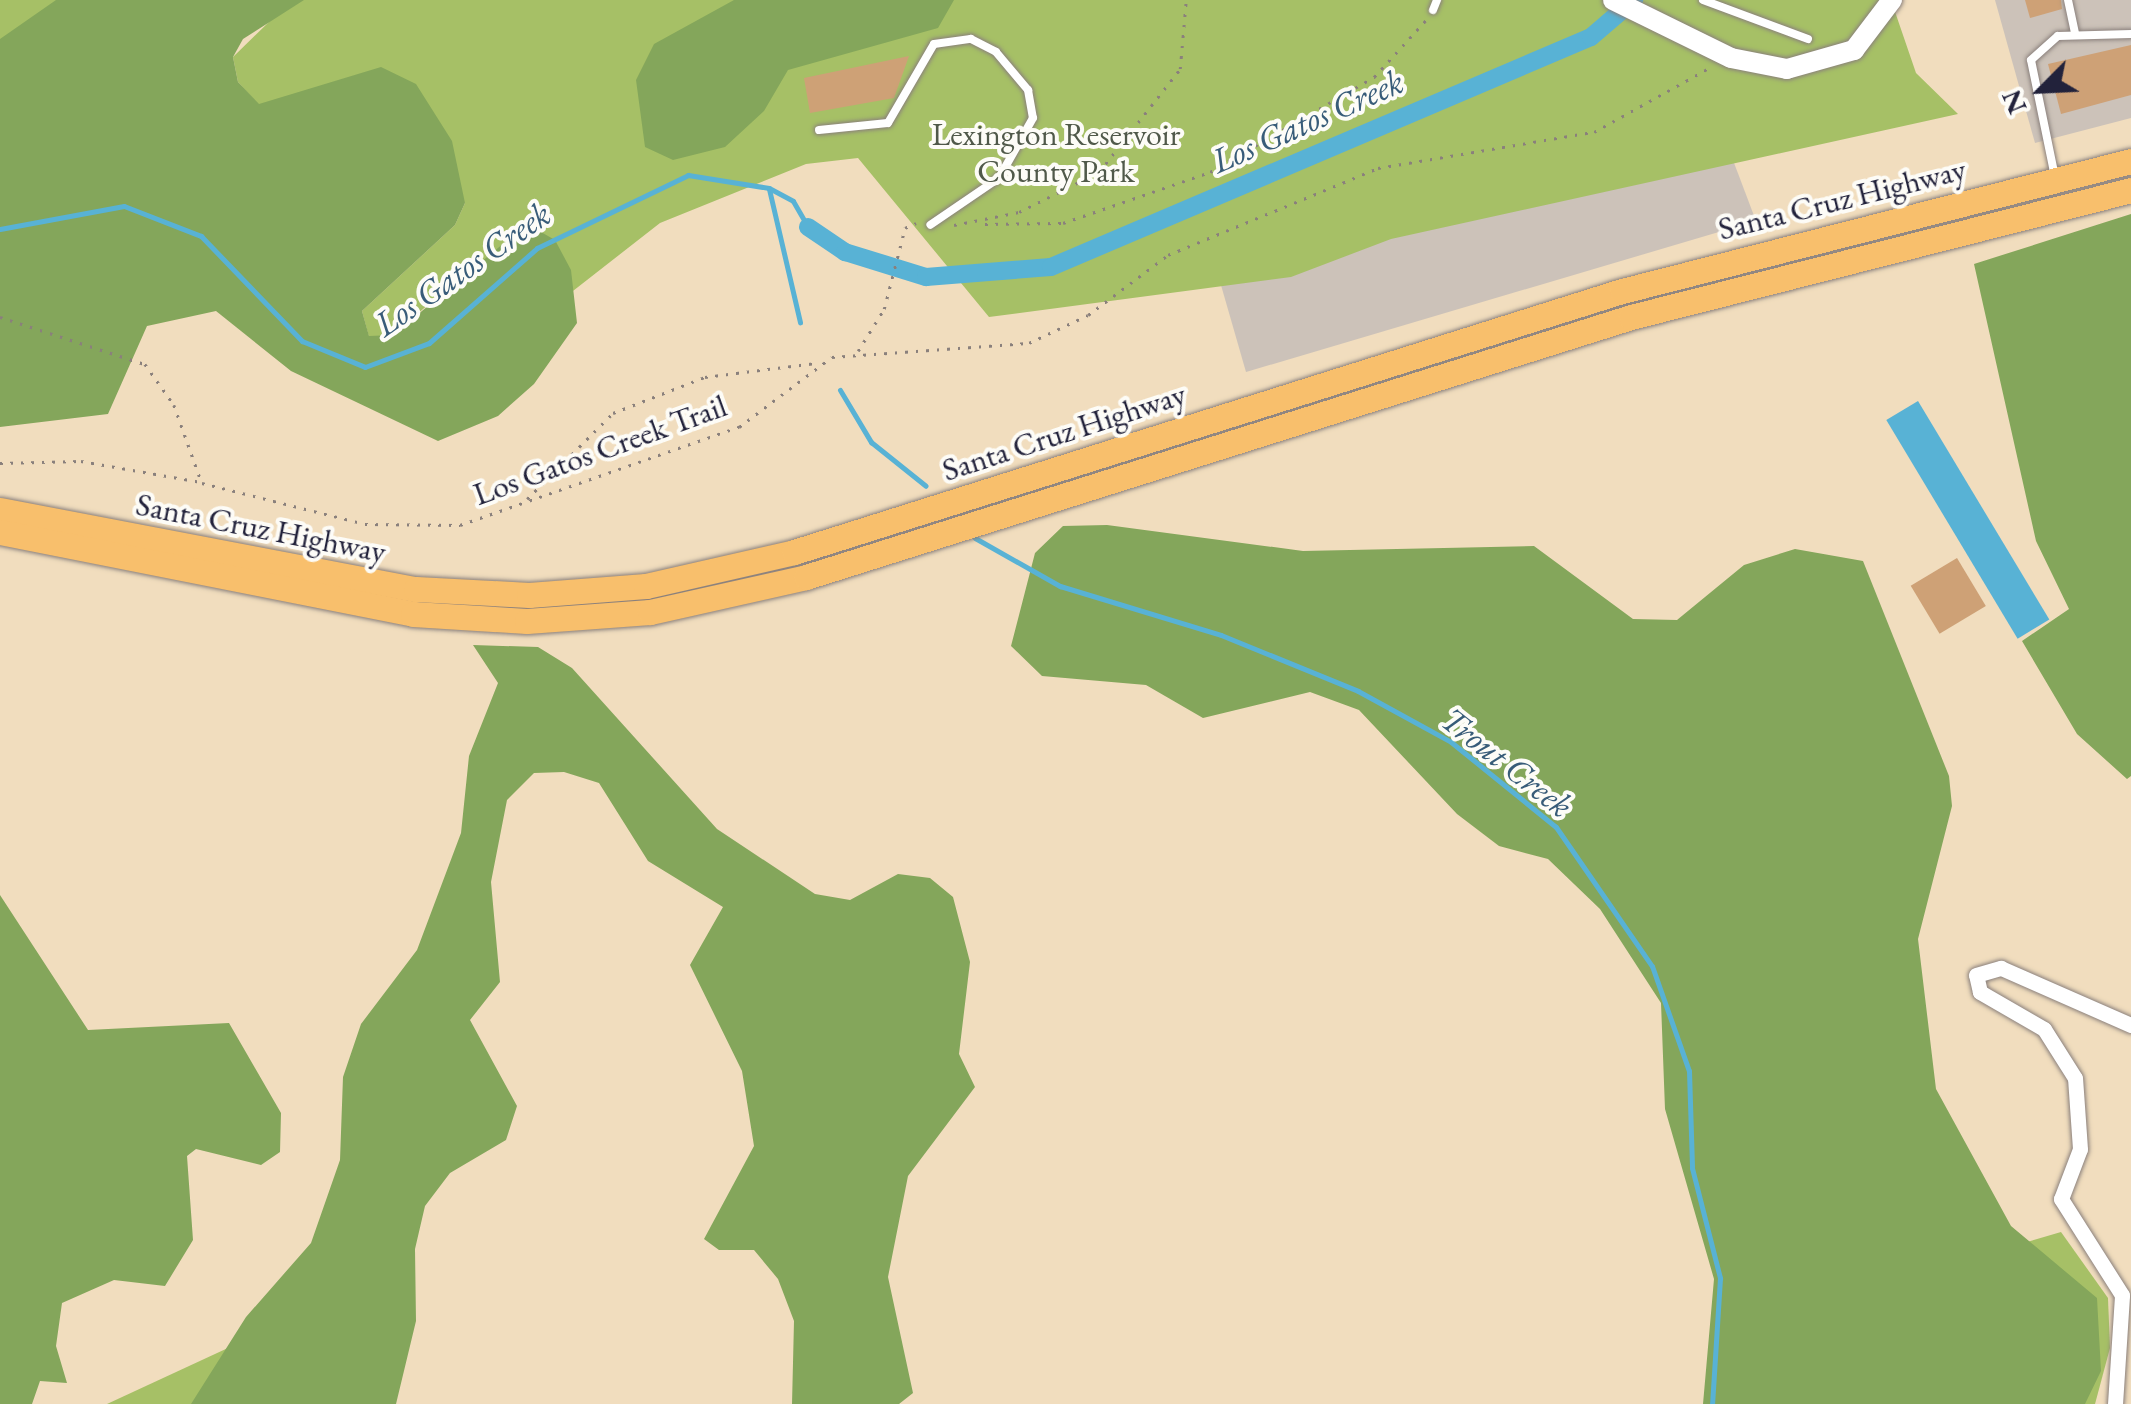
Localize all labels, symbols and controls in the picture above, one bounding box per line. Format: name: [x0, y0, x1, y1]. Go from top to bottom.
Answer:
north arrow: [1991, 40, 2091, 140]
water label: Los Gatos Creek: [1204, 60, 1410, 182]
text: N: [1993, 85, 2035, 120]
park label: Lexington Reservoir County Park: [932, 116, 1180, 191]
street label: Santa Cruz Highway: [1714, 150, 1970, 248]
water label: Los Gatos Creek: [366, 193, 558, 345]
street label: Santa Cruz Highway: [937, 375, 1191, 489]
street label: Los Gatos Creek Trail: [468, 386, 732, 514]
street label: Santa Cruz Highway: [133, 485, 389, 571]
water label: Trout Creek: [1433, 698, 1581, 826]

